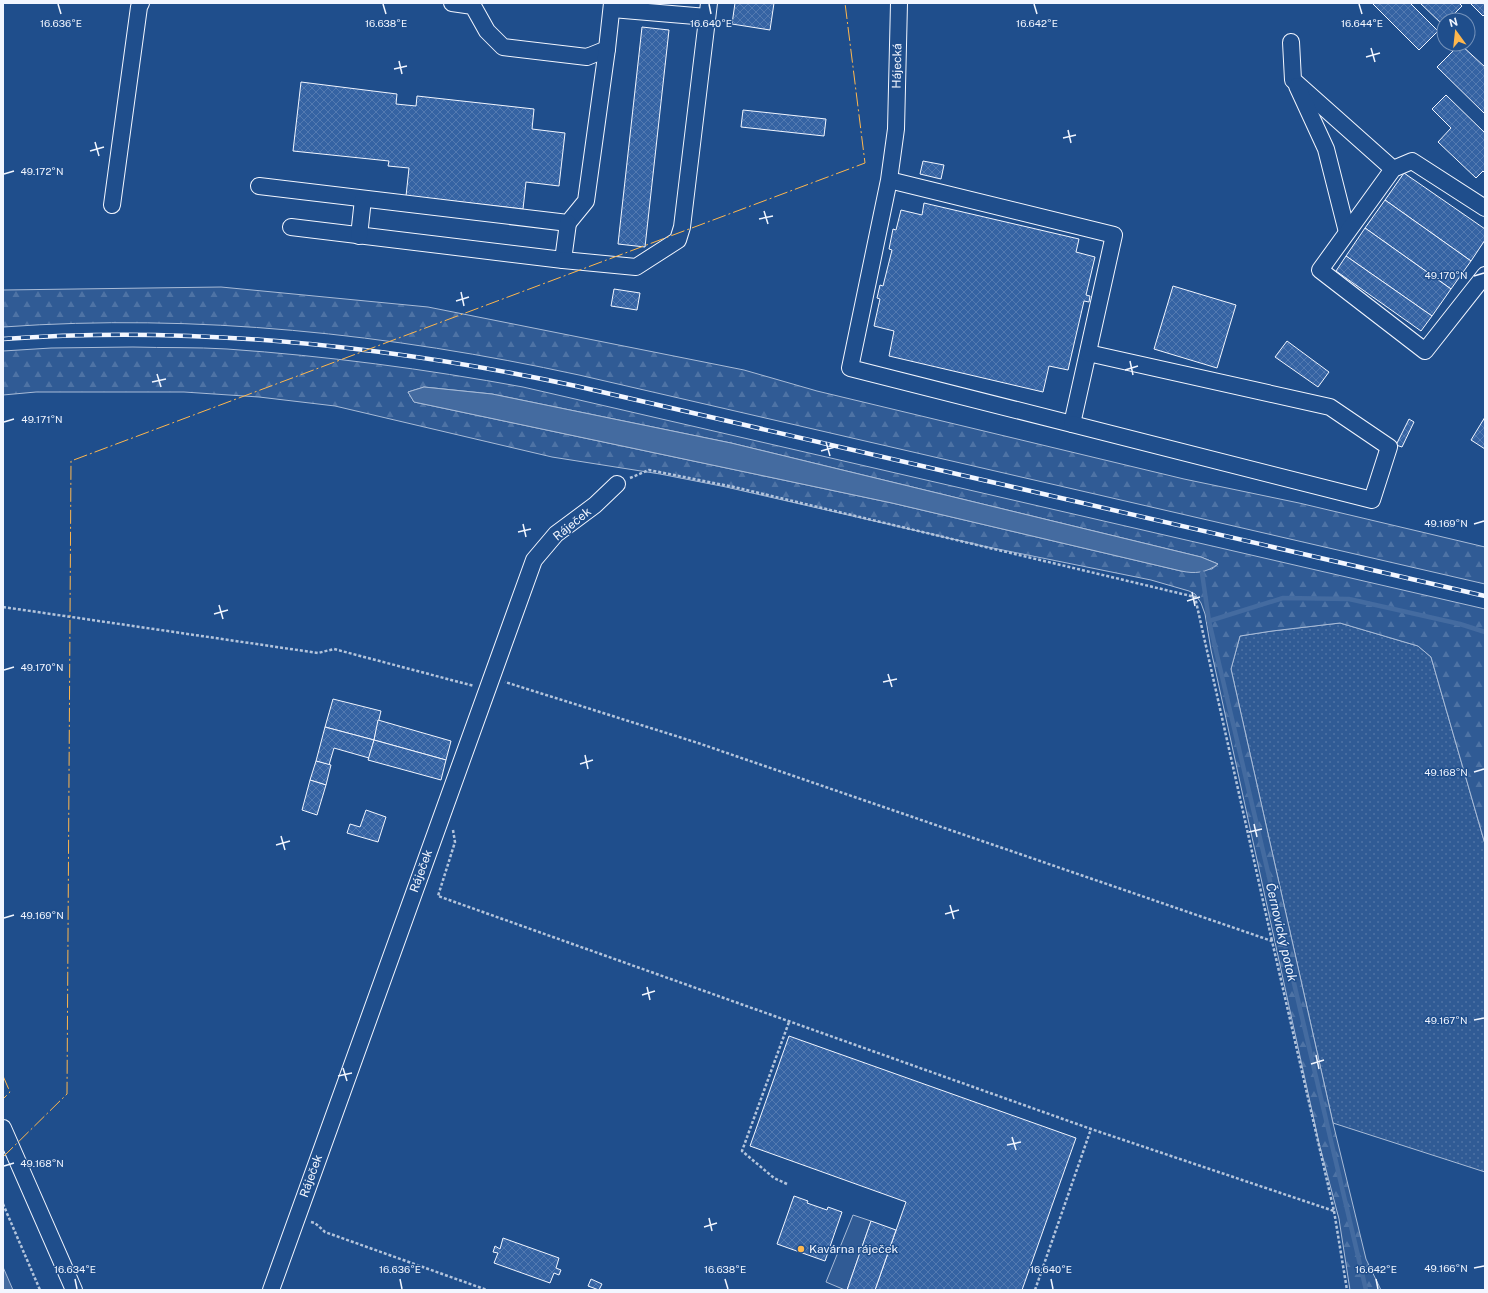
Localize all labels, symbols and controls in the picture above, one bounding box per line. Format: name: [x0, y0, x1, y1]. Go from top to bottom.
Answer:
north arrow: [1436, 12, 1476, 52]
text: N: [1448, 15, 1459, 29]
text: 16.636°E: [40, 17, 82, 29]
text: 16.638°E: [365, 17, 407, 29]
text: 16.640°E: [690, 17, 732, 29]
text: 16.642°E: [1016, 17, 1058, 29]
text: 16.644°E: [1341, 17, 1383, 29]
street label: Hájecká: [890, 43, 904, 89]
text: 49.172°N: [20, 165, 64, 177]
text: 49.170°N: [1425, 269, 1467, 281]
text: 49.171°N: [21, 413, 63, 425]
street label: Ráječek: [550, 504, 594, 543]
text: 49.169°N: [1424, 517, 1468, 529]
text: 49.170°N: [21, 661, 63, 673]
text: 49.168°N: [1424, 766, 1468, 778]
street label: Ráječek: [407, 847, 435, 894]
water label: Černovický potok: [1263, 881, 1300, 983]
text: 49.169°N: [20, 909, 64, 921]
text: 49.167°N: [1424, 1014, 1468, 1026]
street label: Ráječek: [297, 1152, 325, 1199]
text: 49.168°N: [20, 1157, 64, 1169]
place label: Kavárna ráječek: [809, 1242, 899, 1256]
marker: Kavárna ráječek: [796, 1244, 806, 1254]
text: 49.166°N: [1424, 1262, 1468, 1274]
text: 16.634°E: [54, 1263, 96, 1275]
text: 16.636°E: [379, 1263, 421, 1275]
text: 16.638°E: [704, 1263, 746, 1275]
text: 16.640°E: [1030, 1263, 1072, 1275]
text: 16.642°E: [1355, 1263, 1397, 1275]

